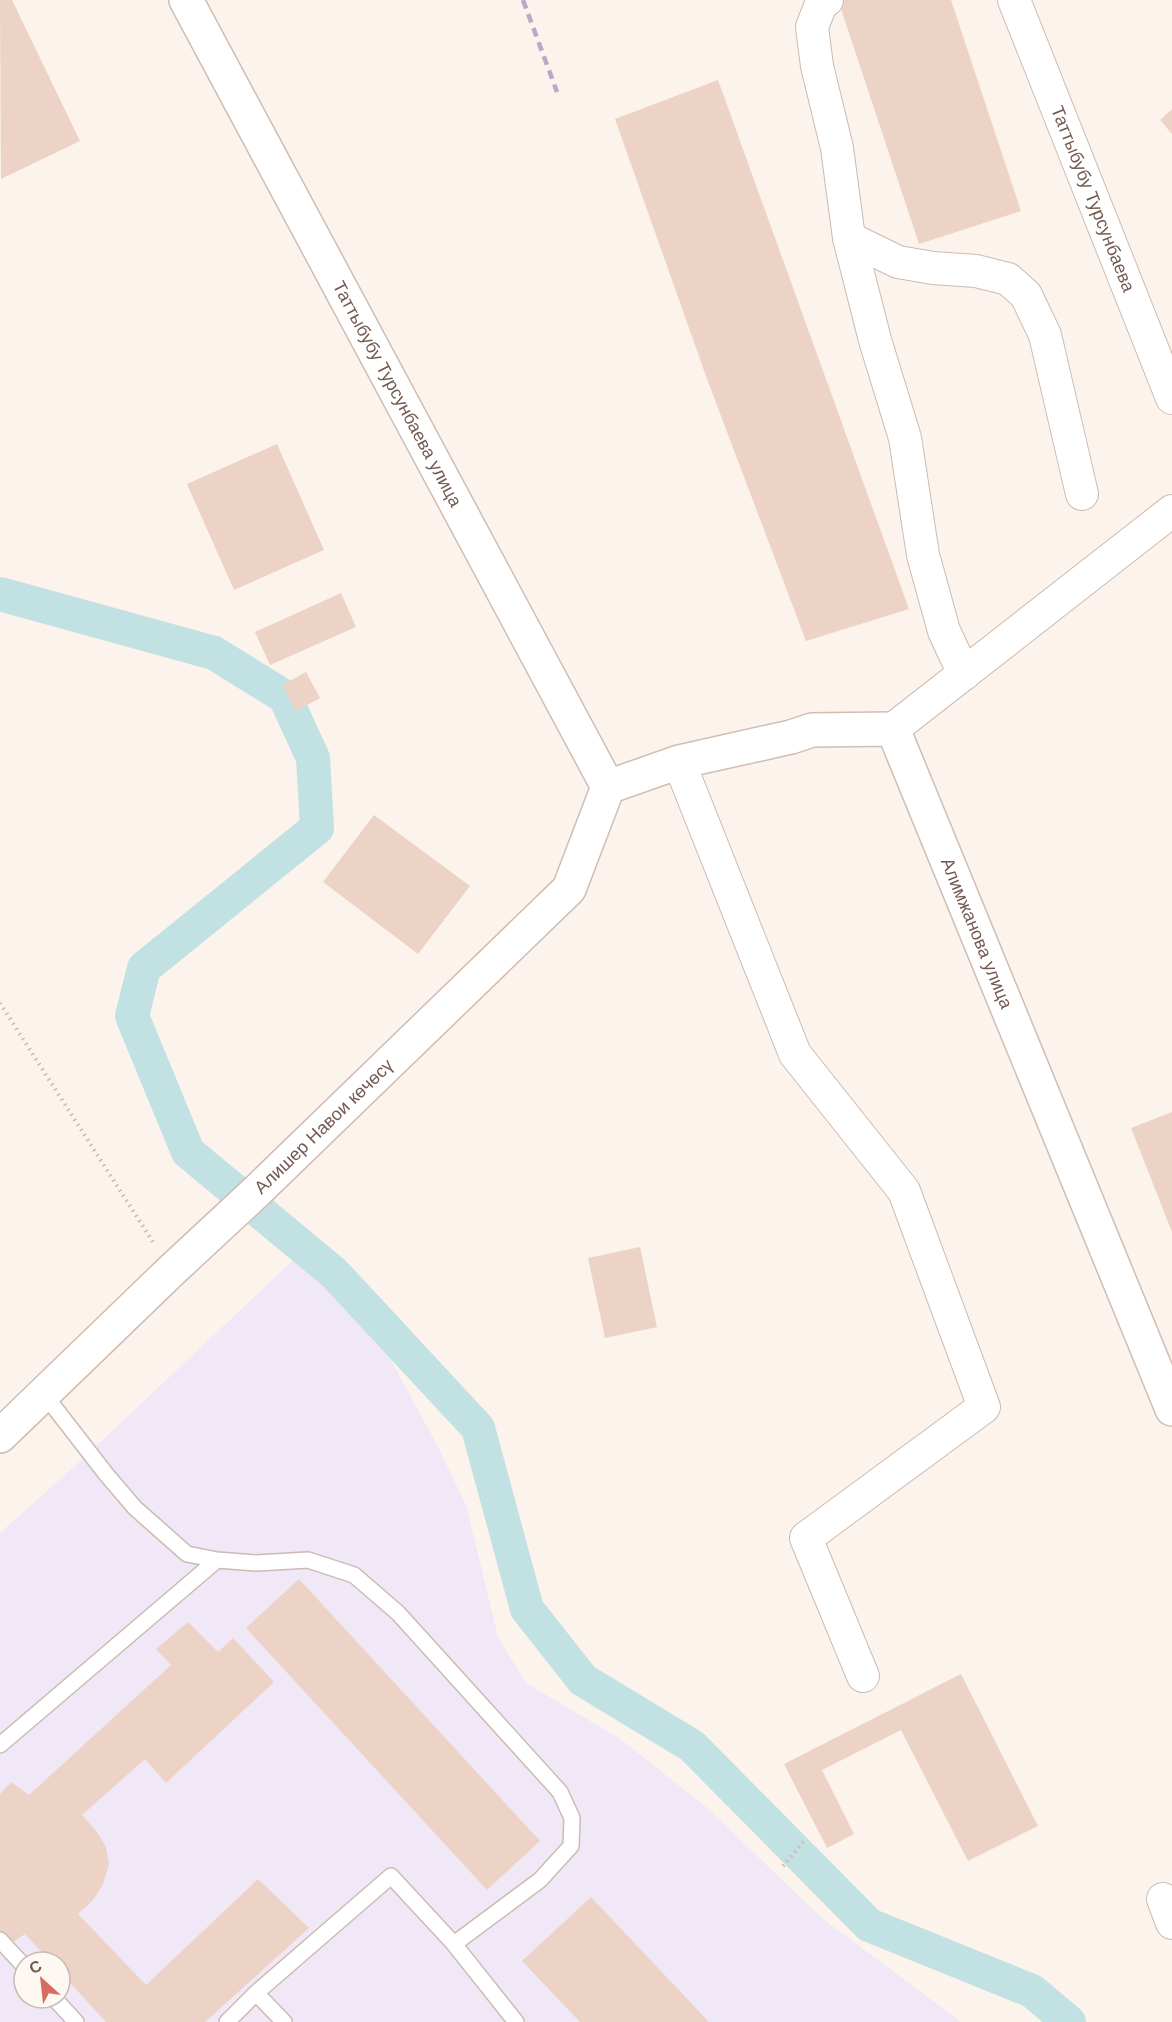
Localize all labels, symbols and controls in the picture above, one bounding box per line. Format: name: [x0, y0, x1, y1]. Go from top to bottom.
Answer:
street label: Таттыбубу Турсунбаева: [1047, 103, 1139, 296]
street label: Таттыбубу Турсунбаева улица: [329, 278, 466, 511]
street label: Алимжанова улица: [937, 855, 1017, 1012]
street label: Алишер Навои көчөсү: [250, 1055, 397, 1198]
north arrow: [12, 1950, 72, 2010]
text: С: [26, 1957, 45, 1977]

